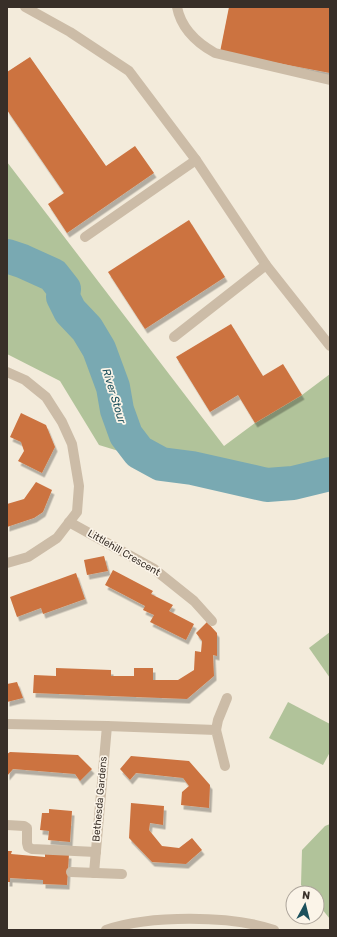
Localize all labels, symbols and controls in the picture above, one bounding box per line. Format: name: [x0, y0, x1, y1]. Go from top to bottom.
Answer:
water label: River Stour: [99, 367, 129, 426]
street label: Littlehill Crescent: [86, 527, 162, 579]
street label: Bethesda Gardens: [90, 756, 110, 842]
north arrow: [285, 885, 325, 925]
text: N: [301, 889, 311, 903]

